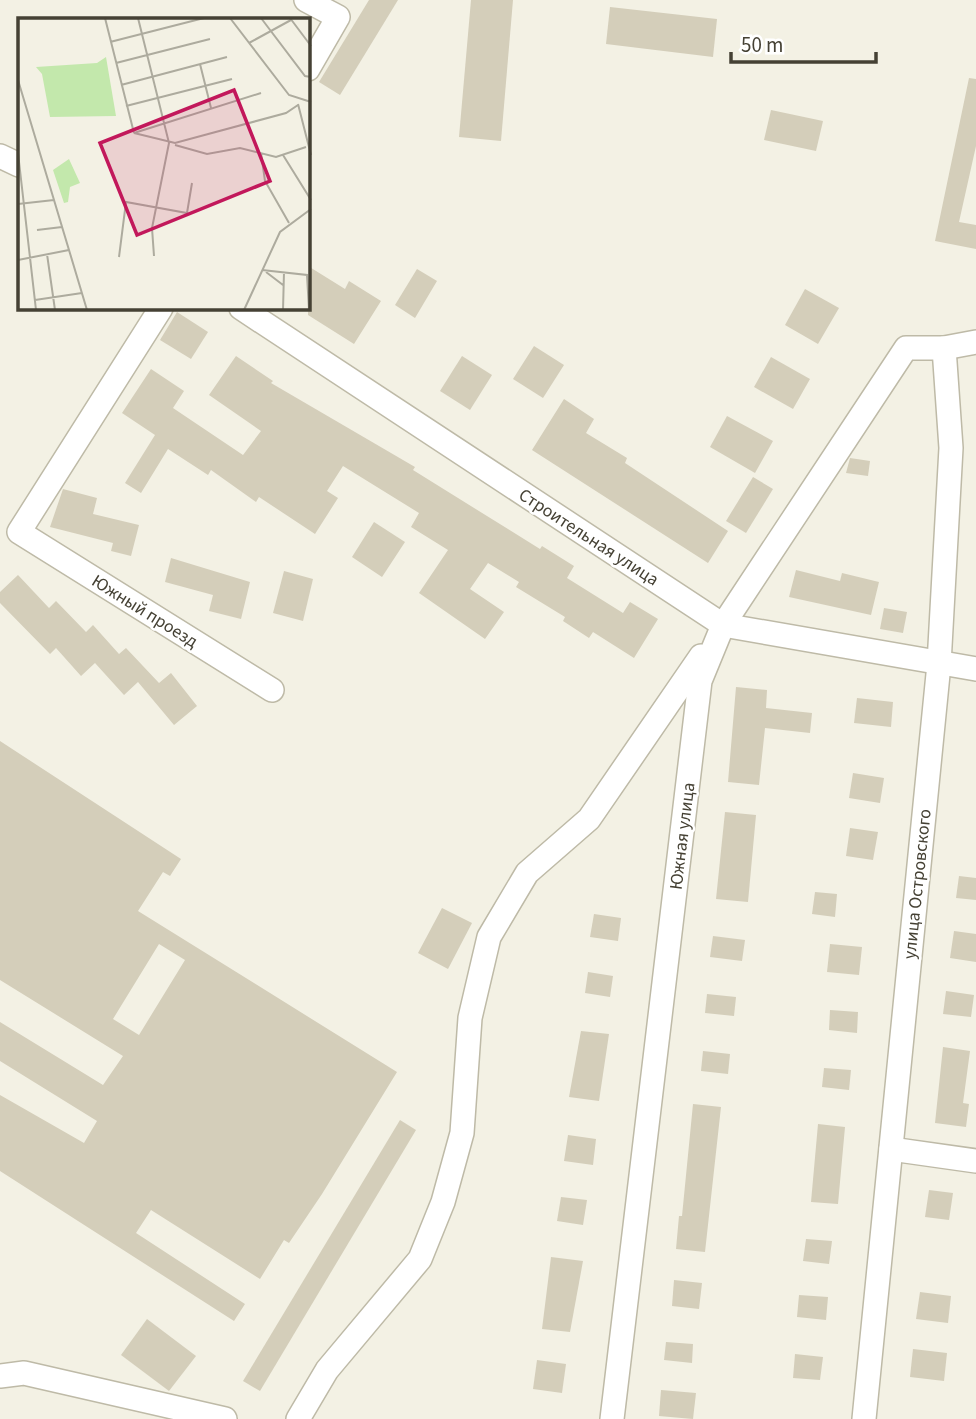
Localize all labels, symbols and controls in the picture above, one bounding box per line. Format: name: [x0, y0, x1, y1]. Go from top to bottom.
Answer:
inset map: [18, 18, 310, 310]
scale bar: [731, 21, 876, 65]
text: 50 m: [741, 30, 783, 60]
street label: Строительная улица: [514, 483, 664, 592]
street label: Южный проезд: [87, 569, 203, 654]
street label: Южная улица: [664, 781, 701, 891]
street label: улица Островского: [897, 808, 938, 960]

